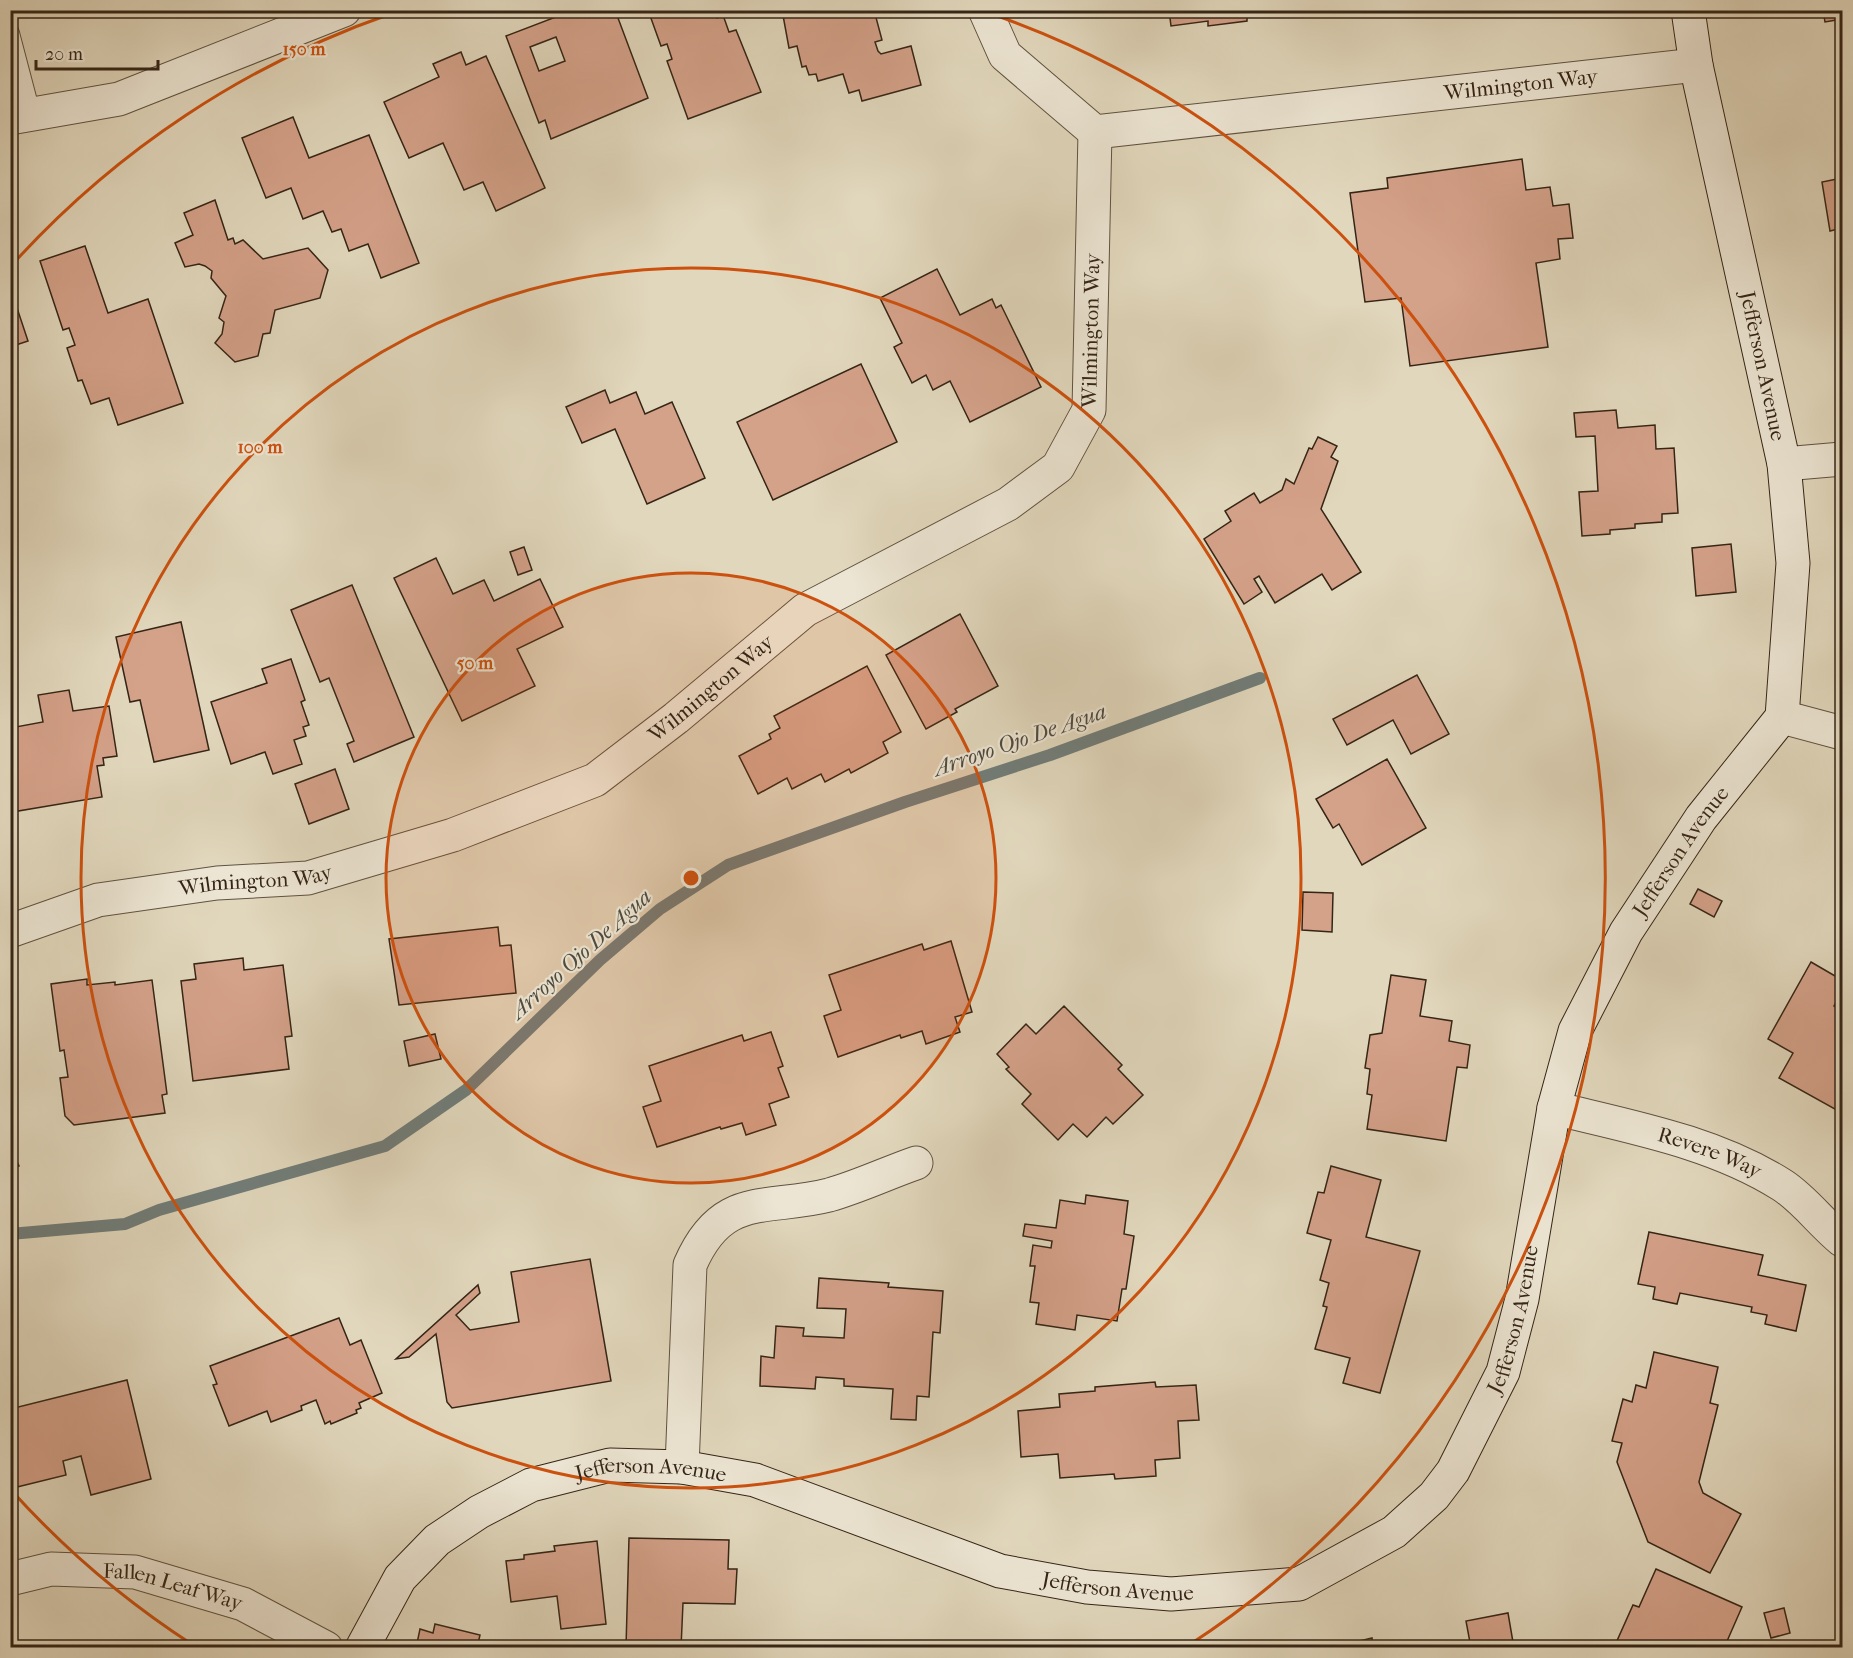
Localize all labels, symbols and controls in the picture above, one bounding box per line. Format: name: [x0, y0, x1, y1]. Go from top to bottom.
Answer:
scale bar: [36, 33, 158, 71]
text: 150 m: [283, 39, 326, 60]
text: 20 m: [45, 44, 83, 65]
street label: Wilmington Way: [1442, 64, 1600, 105]
street label: Wilmington Way: [1077, 252, 1104, 409]
street label: Jefferson Avenue: [1735, 287, 1791, 443]
text: 100 m: [237, 437, 284, 458]
street label: Wilmington Way: [643, 629, 779, 747]
text: 50 m: [457, 653, 494, 674]
water label: Arroyo Ojo De Agua: [928, 698, 1110, 783]
street label: Jefferson Avenue: [1627, 782, 1734, 923]
street label: Wilmington Way: [176, 859, 336, 900]
centre of rings: [681, 868, 701, 888]
water label: Arroyo Ojo De Agua: [503, 884, 657, 1026]
street label: Revere Way: [1655, 1122, 1766, 1183]
street label: Jefferson Avenue: [1481, 1243, 1543, 1399]
street label: Jefferson Avenue: [571, 1453, 728, 1487]
street label: Fallen Leaf Way: [103, 1559, 246, 1615]
street label: Jefferson Avenue: [1038, 1567, 1195, 1606]

